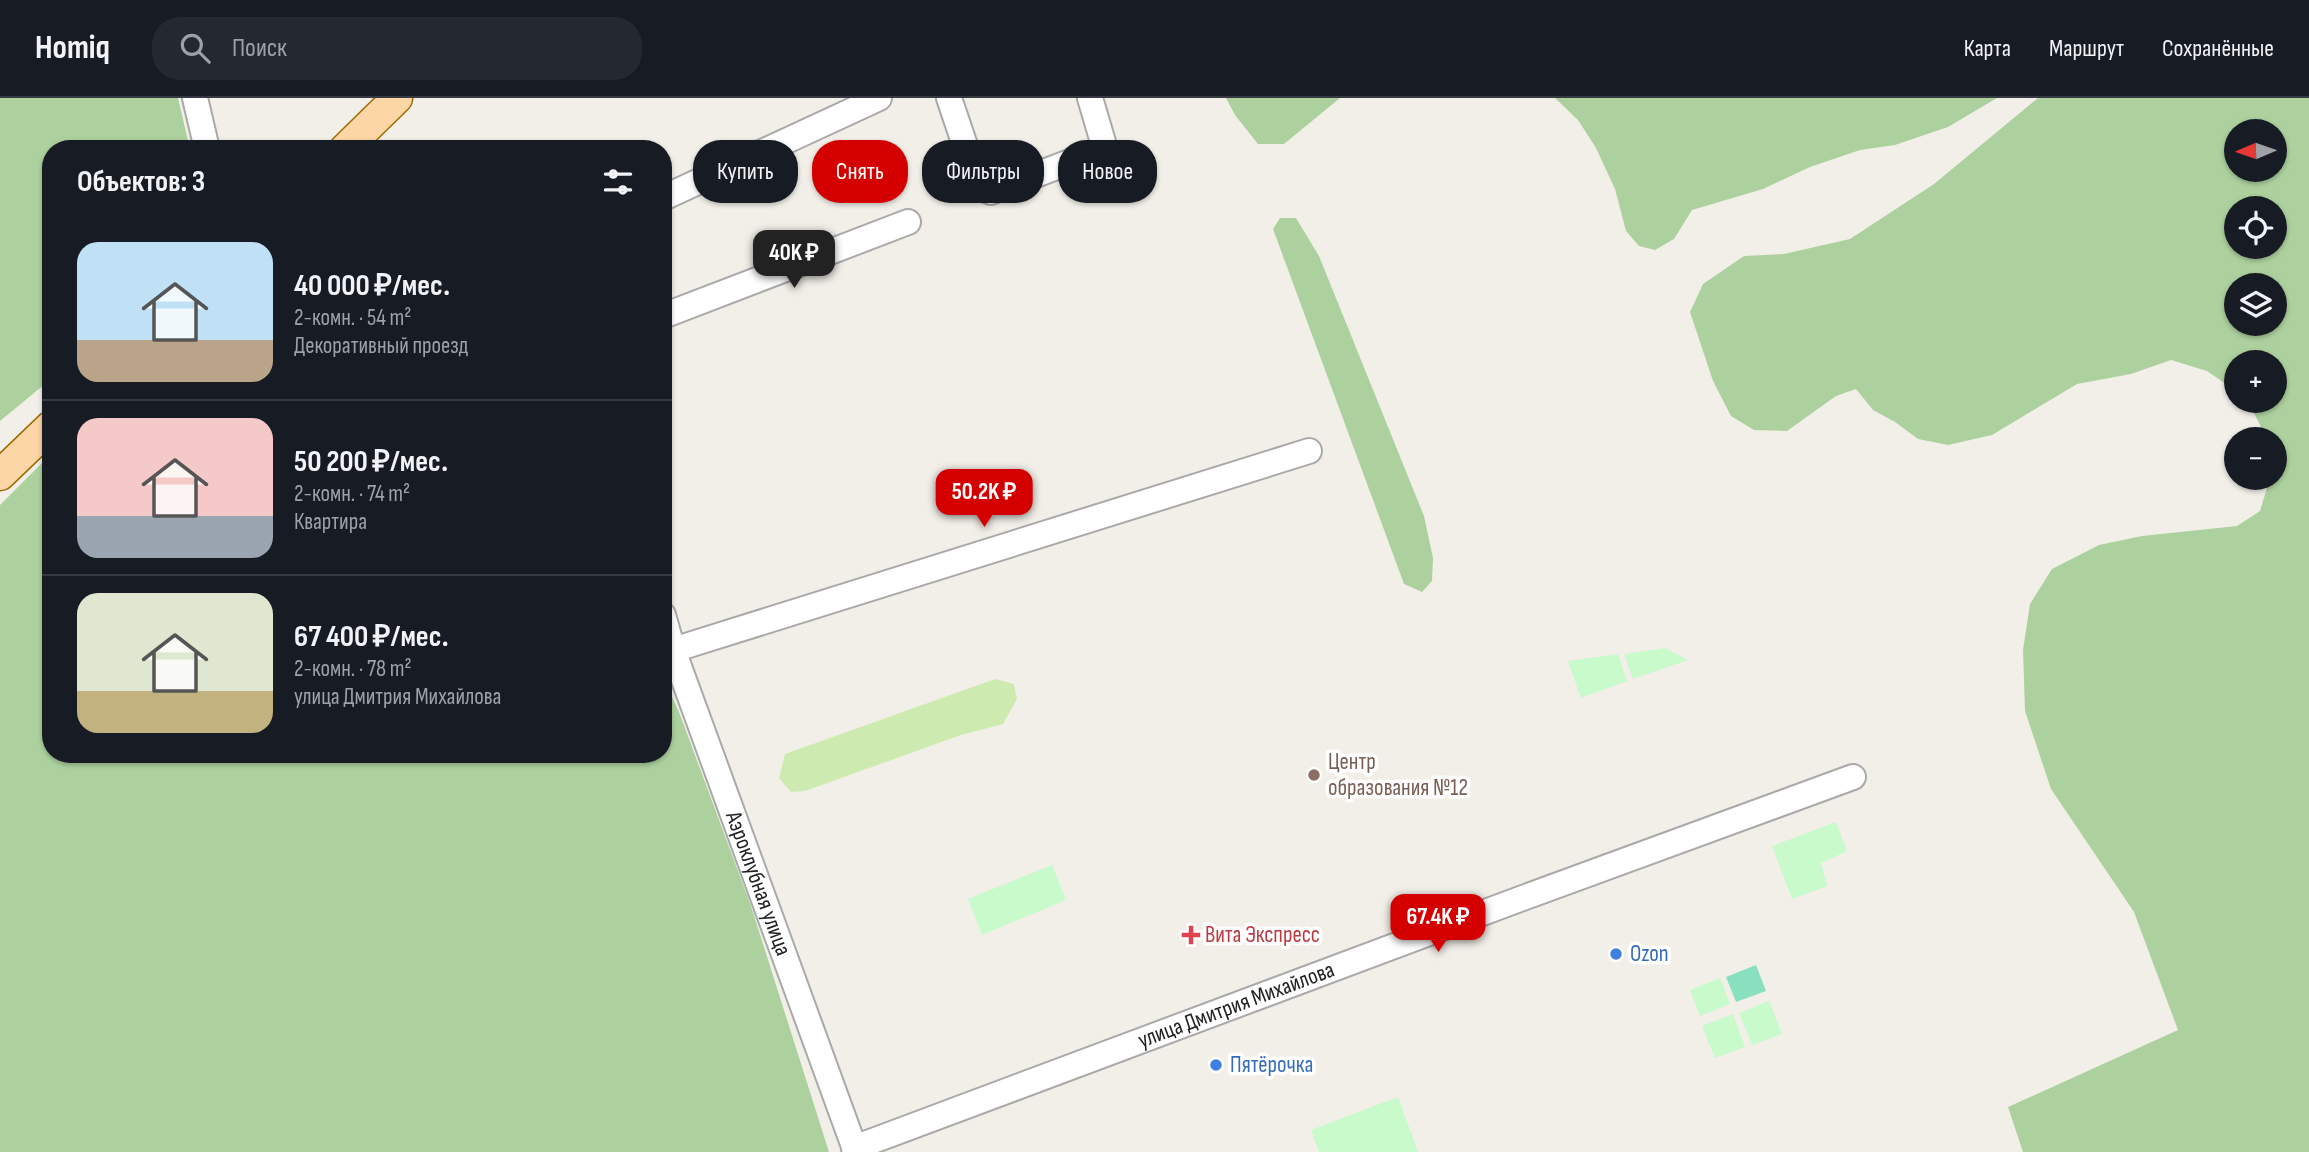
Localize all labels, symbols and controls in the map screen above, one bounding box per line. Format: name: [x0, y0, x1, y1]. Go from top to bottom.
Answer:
search box: [152, 17, 642, 80]
text: Homiq: [35, 28, 110, 68]
icon: search: [176, 29, 214, 67]
text: Поиск: [232, 33, 287, 64]
text: Карта: [1964, 34, 2011, 63]
text: Маршрут: [2049, 34, 2124, 63]
text: Сохранённые: [2162, 34, 2274, 63]
north arrow: [2224, 119, 2287, 182]
map controls: [2224, 119, 2287, 490]
chip: Купить: [693, 140, 798, 203]
chip: Снять: [812, 140, 908, 203]
chip: Фильтры: [922, 140, 1044, 203]
chip: Новое: [1058, 140, 1157, 203]
icon: filters: [599, 163, 637, 201]
text: Объектов: 3: [77, 164, 205, 200]
button: locate: [2224, 196, 2287, 259]
pin: 40K ₽: [745, 230, 843, 290]
text: 40K ₽: [769, 239, 819, 267]
text: 40 000 ₽/мес.: [294, 268, 450, 304]
icon: home: [133, 270, 217, 354]
button: layers: [2224, 273, 2287, 336]
text: 2-комн. · 54 m²: [294, 304, 411, 332]
text: Декоративный проезд: [294, 332, 468, 360]
button: +: [2224, 350, 2287, 413]
button: −: [2224, 427, 2287, 490]
text: 50 200 ₽/мес.: [294, 444, 448, 480]
icon: home: [133, 446, 217, 530]
pin: 50.2K ₽: [919, 470, 1049, 529]
text: 50.2K ₽: [952, 478, 1016, 506]
text: 2-комн. · 74 m²: [294, 480, 410, 508]
text: Квартира: [294, 508, 367, 536]
text: 67 400 ₽/мес.: [294, 619, 449, 655]
icon: home: [133, 621, 217, 705]
text: 2-комн. · 78 m²: [294, 655, 412, 683]
text: улица Дмитрия Михайлова: [294, 683, 501, 711]
place label: Центр образования №12: [1328, 748, 1468, 802]
marker: Центр образования №12: [1306, 767, 1322, 783]
street label: Аэроклубная улица: [719, 807, 797, 959]
pin: 67.4K ₽: [1373, 894, 1503, 954]
text: 67.4K ₽: [1406, 903, 1470, 931]
place label: Вита Экспресс: [1205, 921, 1320, 949]
marker: Вита Экспресс: [1183, 927, 1199, 943]
place label: Ozon: [1630, 940, 1669, 968]
marker: Ozon: [1608, 946, 1624, 962]
street label: улица Дмитрия Михайлова: [1134, 956, 1338, 1055]
place label: Пятёрочка: [1230, 1051, 1313, 1079]
marker: Пятёрочка: [1208, 1057, 1224, 1073]

